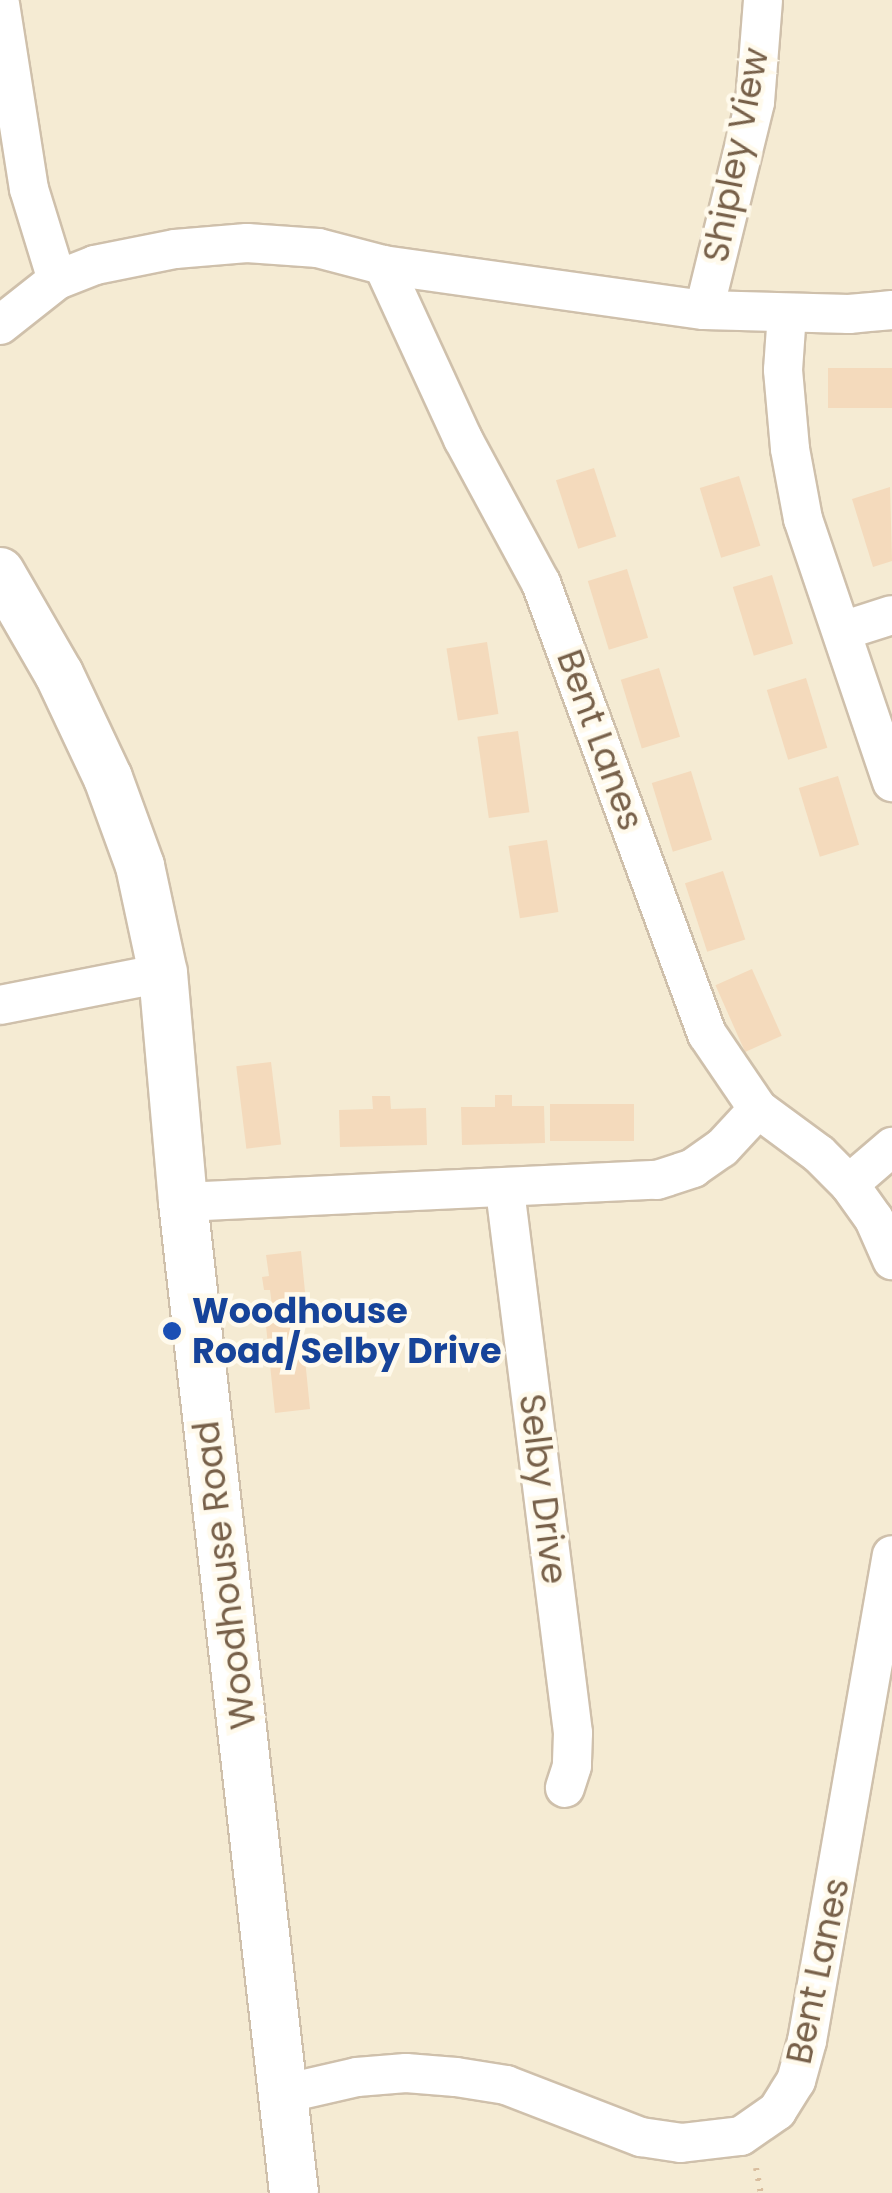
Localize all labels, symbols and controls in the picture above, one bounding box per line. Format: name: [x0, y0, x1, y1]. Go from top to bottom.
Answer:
street label: Shipley View: [695, 44, 777, 266]
street label: Bent Lanes: [548, 644, 652, 836]
place label: Woodhouse Road/Selby Drive: [192, 1290, 501, 1372]
marker: Woodhouse Road/Selby Drive: [161, 1320, 183, 1342]
street label: Selby Drive: [510, 1391, 576, 1587]
street label: Woodhouse Road: [185, 1419, 265, 1731]
street label: Bent Lanes: [778, 1874, 858, 2068]

